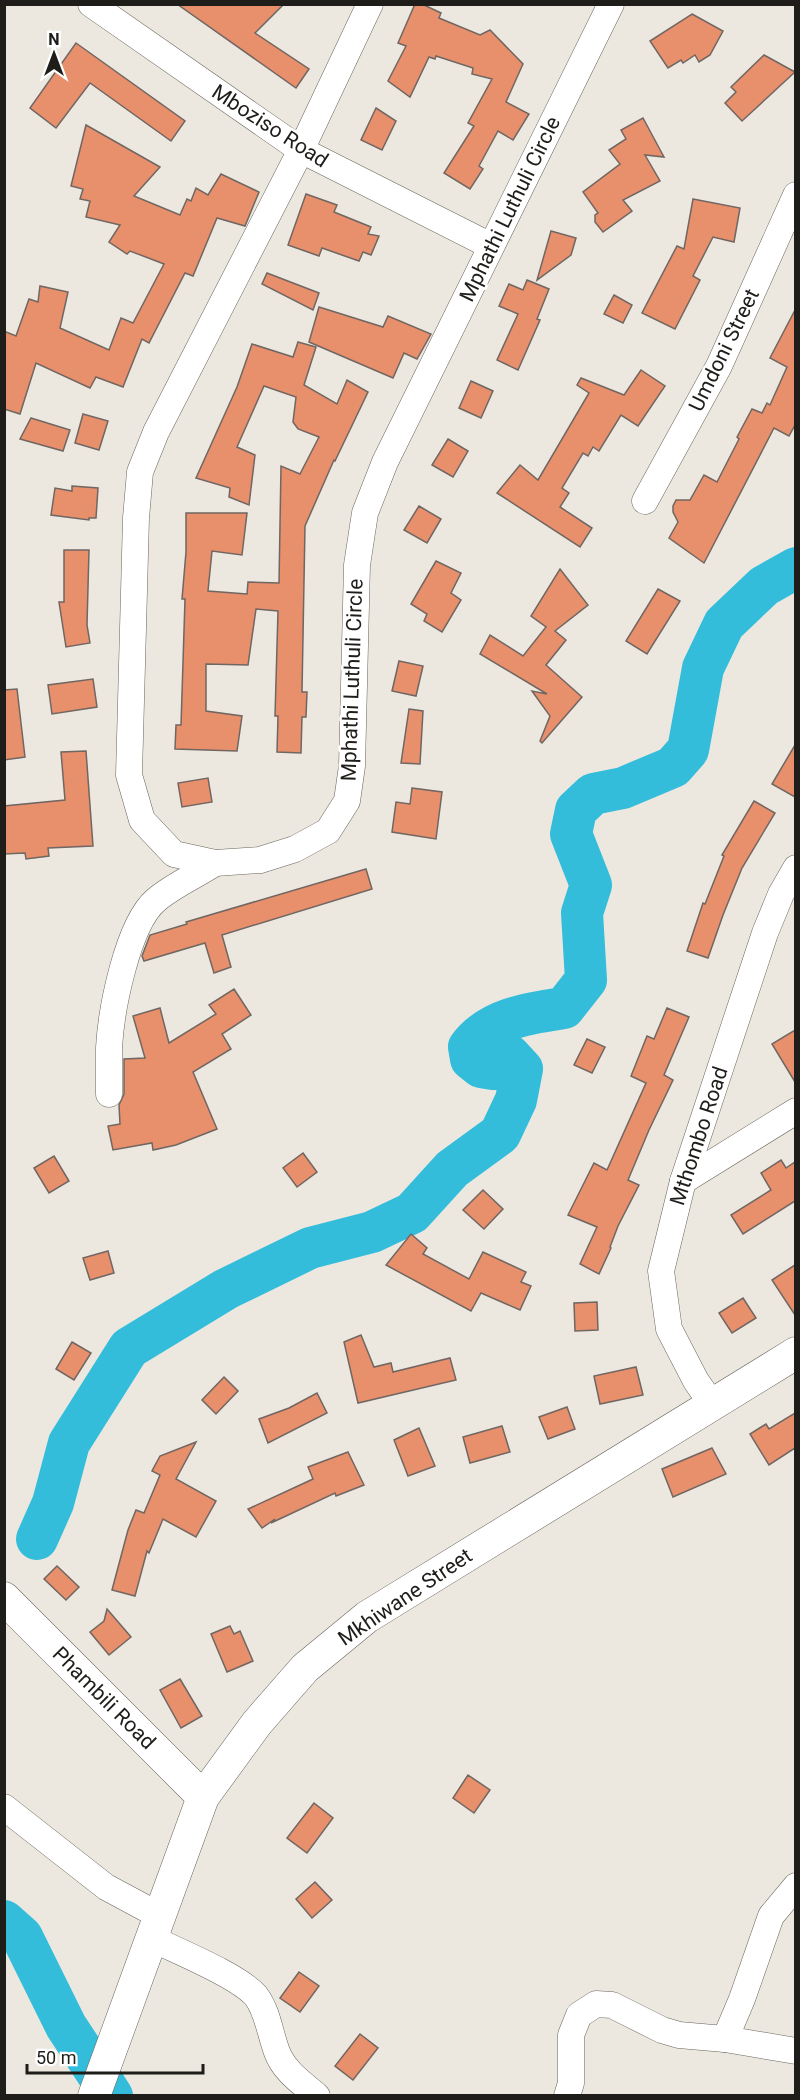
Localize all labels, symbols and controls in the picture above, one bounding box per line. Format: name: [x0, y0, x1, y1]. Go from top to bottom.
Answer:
north arrow: [24, 24, 84, 84]
text: N: [48, 30, 60, 49]
street label: Mboziso Road: [207, 80, 333, 172]
street label: Mphathi Luthuli Circle: [455, 113, 565, 305]
street label: Umdoni Street: [684, 285, 764, 415]
street label: Mphathi Luthuli Circle: [336, 578, 368, 782]
street label: Mthombo Road: [665, 1064, 733, 1208]
street label: Mkhiwane Street: [334, 1543, 477, 1651]
street label: Phambili Road: [48, 1642, 160, 1754]
scale bar: [27, 2037, 202, 2075]
text: 50 m: [36, 2047, 76, 2068]

